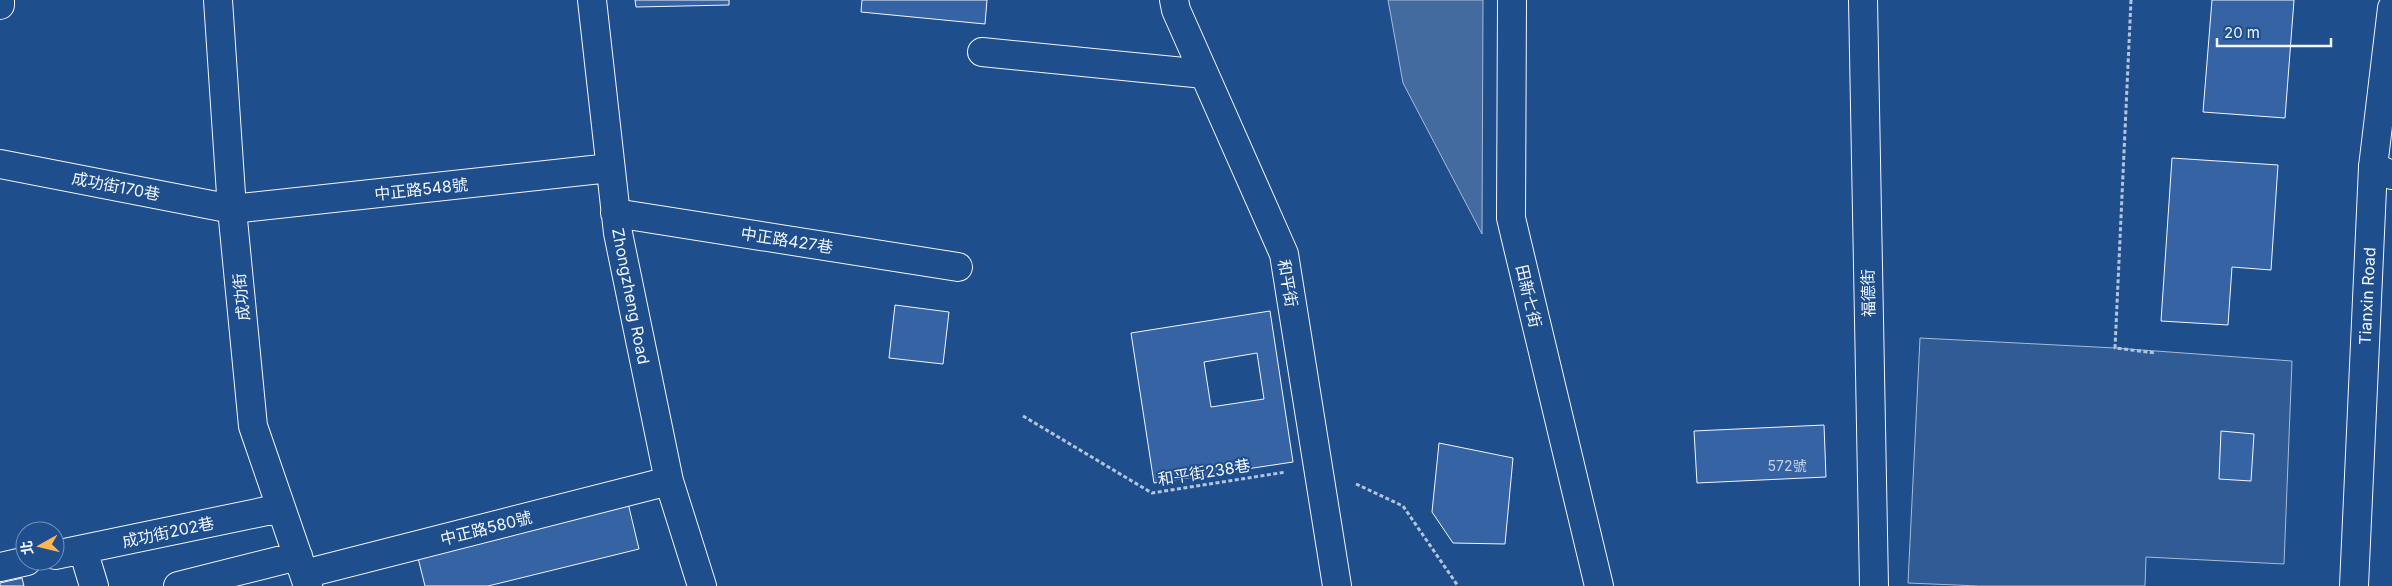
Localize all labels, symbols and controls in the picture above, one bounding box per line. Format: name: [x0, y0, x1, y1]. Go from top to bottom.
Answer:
scale bar: [2217, 15, 2331, 47]
text: 20 m: [2224, 23, 2260, 42]
street label: 成功街170巷: [70, 168, 162, 204]
street label: 中正路548號: [373, 174, 469, 204]
street label: 中正路427巷: [739, 223, 835, 257]
street label: Zhongzheng Road: [608, 226, 654, 366]
street label: Tianxin Road: [2354, 247, 2380, 345]
street label: 和平街: [1274, 258, 1302, 308]
street label: 田新七街: [1512, 263, 1546, 329]
street label: 福德街: [1858, 269, 1878, 317]
street label: 成功街: [229, 272, 253, 322]
street label: 和平街238巷: [1156, 455, 1252, 489]
house number: 572號: [1768, 457, 1806, 474]
street label: 中正路580號: [438, 507, 534, 549]
street label: 成功街202巷: [120, 512, 216, 552]
north arrow: [15, 521, 65, 571]
text: 北: [17, 540, 36, 556]

